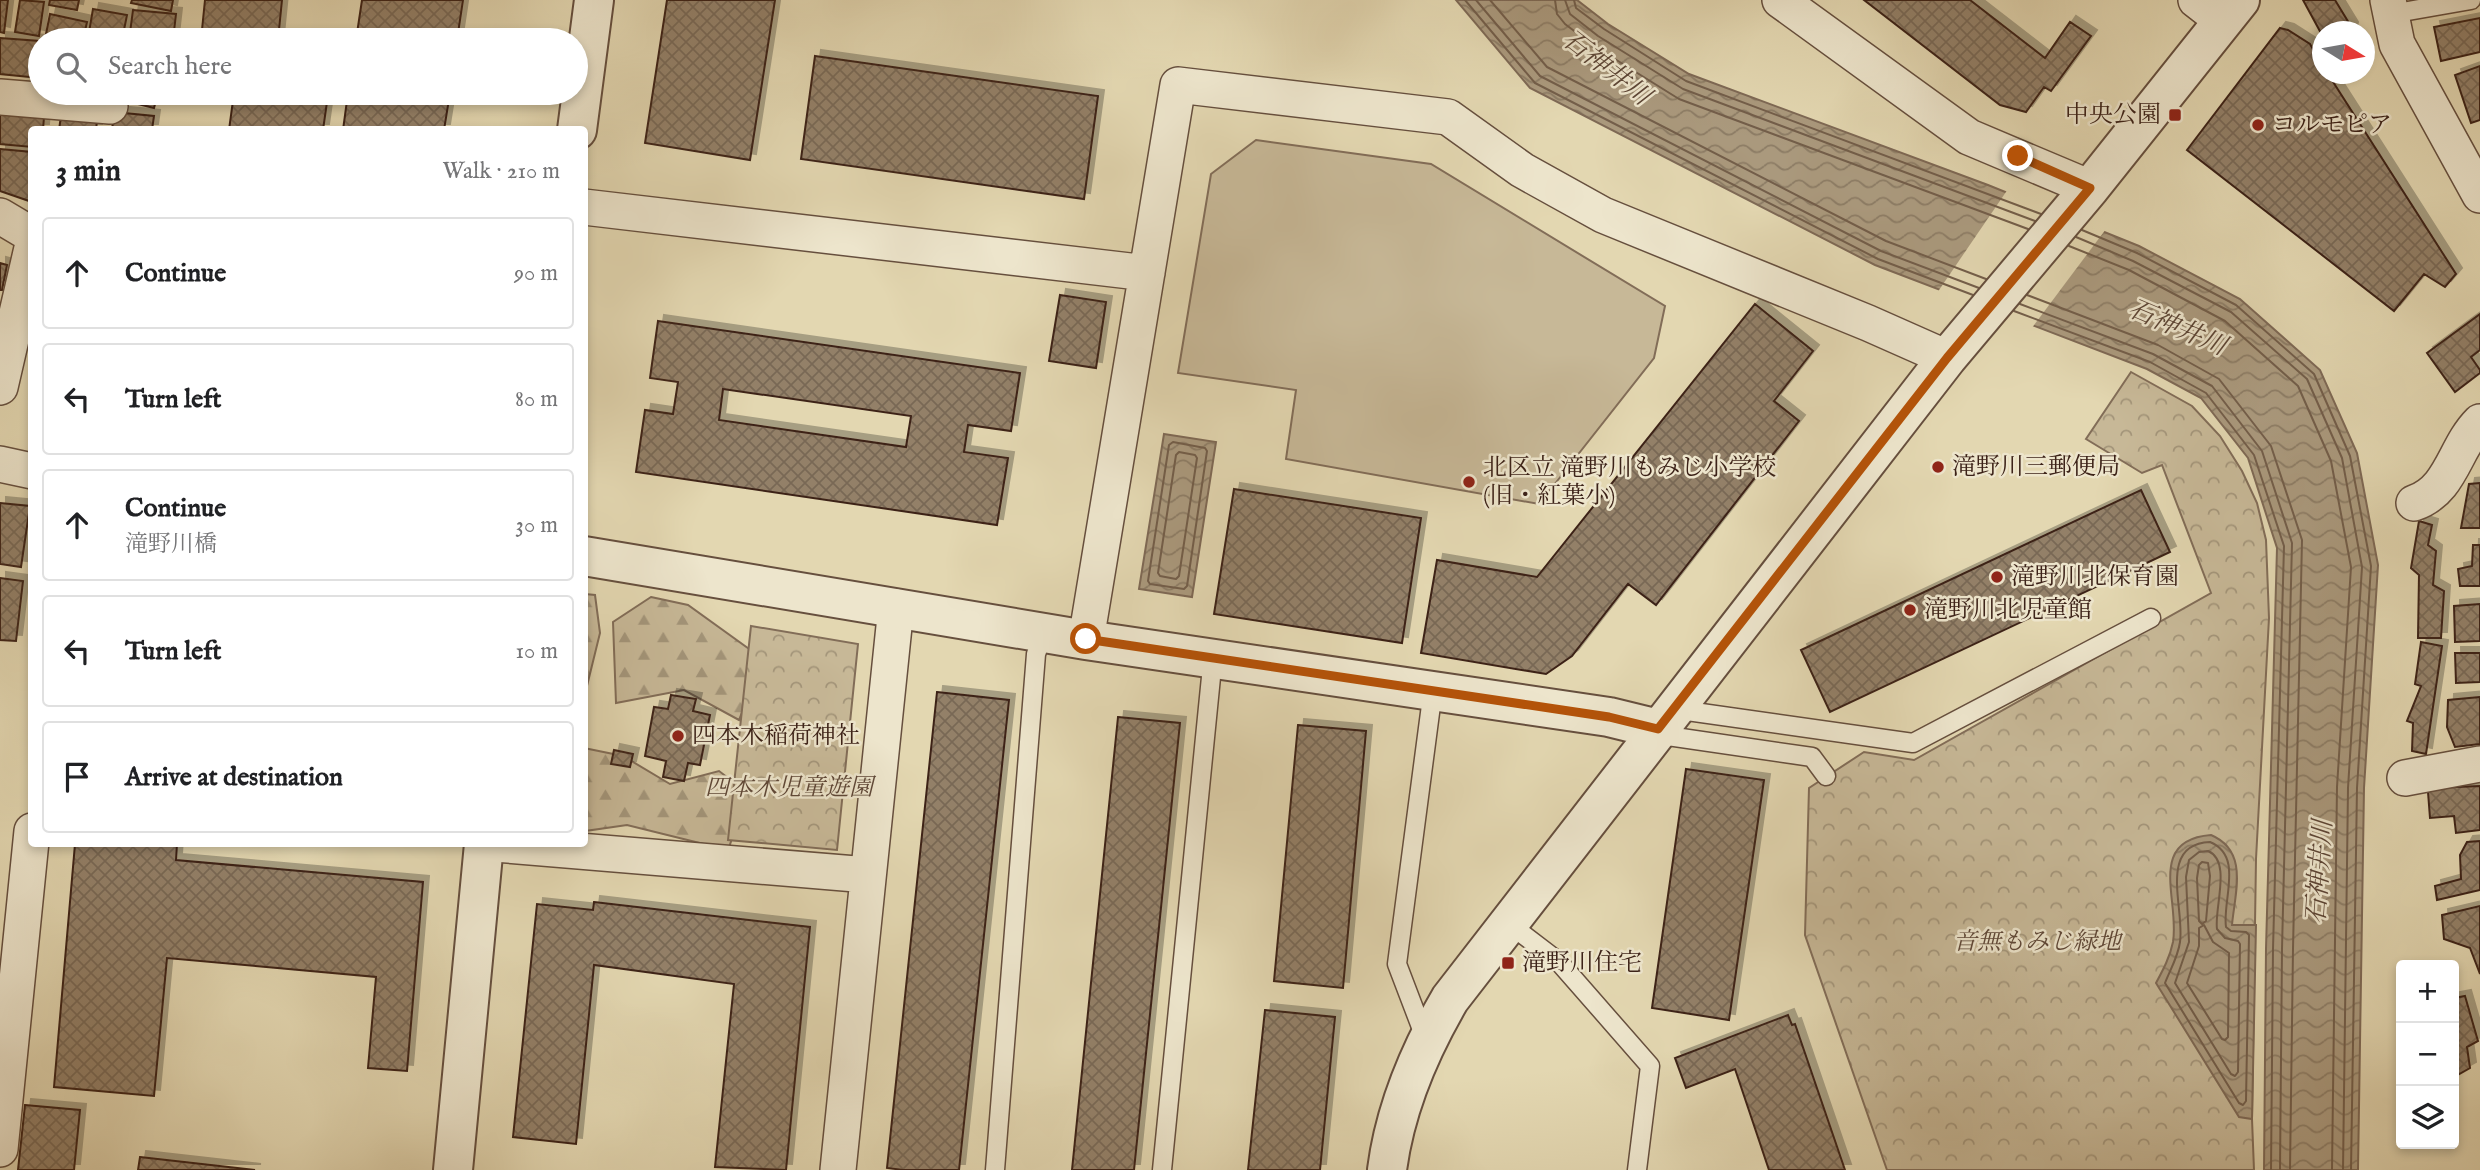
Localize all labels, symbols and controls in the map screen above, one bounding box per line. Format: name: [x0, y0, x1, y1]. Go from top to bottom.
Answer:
north arrow: [2312, 21, 2375, 84]
water label: 石神井川: [1555, 23, 1659, 115]
search box: [28, 28, 588, 105]
icon: search: [52, 48, 90, 86]
text: Search here: [108, 50, 232, 83]
place label: 中央公園: [2065, 100, 2161, 131]
marker: 中央公園: [2167, 107, 2183, 123]
place label: コルモピア: [2272, 110, 2392, 141]
marker: コルモピア: [2250, 117, 2266, 133]
route end: [2002, 140, 2033, 171]
text: 3 min: [56, 153, 121, 191]
text: Walk · 210 m: [443, 157, 560, 186]
icon: ahead: [58, 254, 96, 292]
text: Continue: [125, 257, 226, 290]
text: 90 m: [514, 259, 558, 288]
water label: 石神井川: [2123, 292, 2234, 365]
icon: left: [58, 380, 96, 418]
text: Turn left: [125, 383, 222, 416]
text: 80 m: [515, 385, 558, 414]
place label: 滝野川三郵便局: [1952, 452, 2120, 483]
place label: 北区立 滝野川もみじ小学校 (旧・紅葉小): [1483, 453, 1776, 512]
marker: 滝野川三郵便局: [1930, 459, 1946, 475]
marker: 北区立 滝野川もみじ小学校 (旧・紅葉小): [1461, 474, 1477, 490]
text: Continue: [125, 492, 226, 525]
icon: ahead: [58, 506, 96, 544]
text: 30 m: [515, 511, 558, 540]
text: 滝野川橋: [125, 530, 217, 559]
place label: 滝野川北保育園: [2011, 562, 2179, 593]
marker: 滝野川北保育園: [1989, 569, 2005, 585]
place label: 滝野川北児童館: [1924, 595, 2092, 626]
marker: 滝野川北児童館: [1902, 602, 1918, 618]
route start: [1070, 623, 1101, 654]
icon: left: [58, 632, 96, 670]
text: Turn left: [125, 635, 222, 668]
text: 10 m: [515, 637, 558, 666]
place label: 四本木稲荷神社: [692, 721, 860, 752]
marker: 四本木稲荷神社: [670, 728, 686, 744]
icon: arrive: [58, 758, 96, 796]
text: Arrive at destination: [125, 761, 343, 794]
park label: 四本木児童遊園: [705, 773, 877, 804]
water label: 石神井川: [2300, 816, 2340, 925]
park label: 音無もみじ緑地: [1953, 927, 2124, 958]
place label: 滝野川住宅: [1522, 948, 1642, 979]
marker: 滝野川住宅: [1500, 955, 1516, 971]
map controls: [2396, 960, 2459, 1149]
button: +: [2396, 960, 2459, 1023]
button: −: [2396, 1023, 2459, 1086]
button: layers: [2396, 1086, 2459, 1149]

